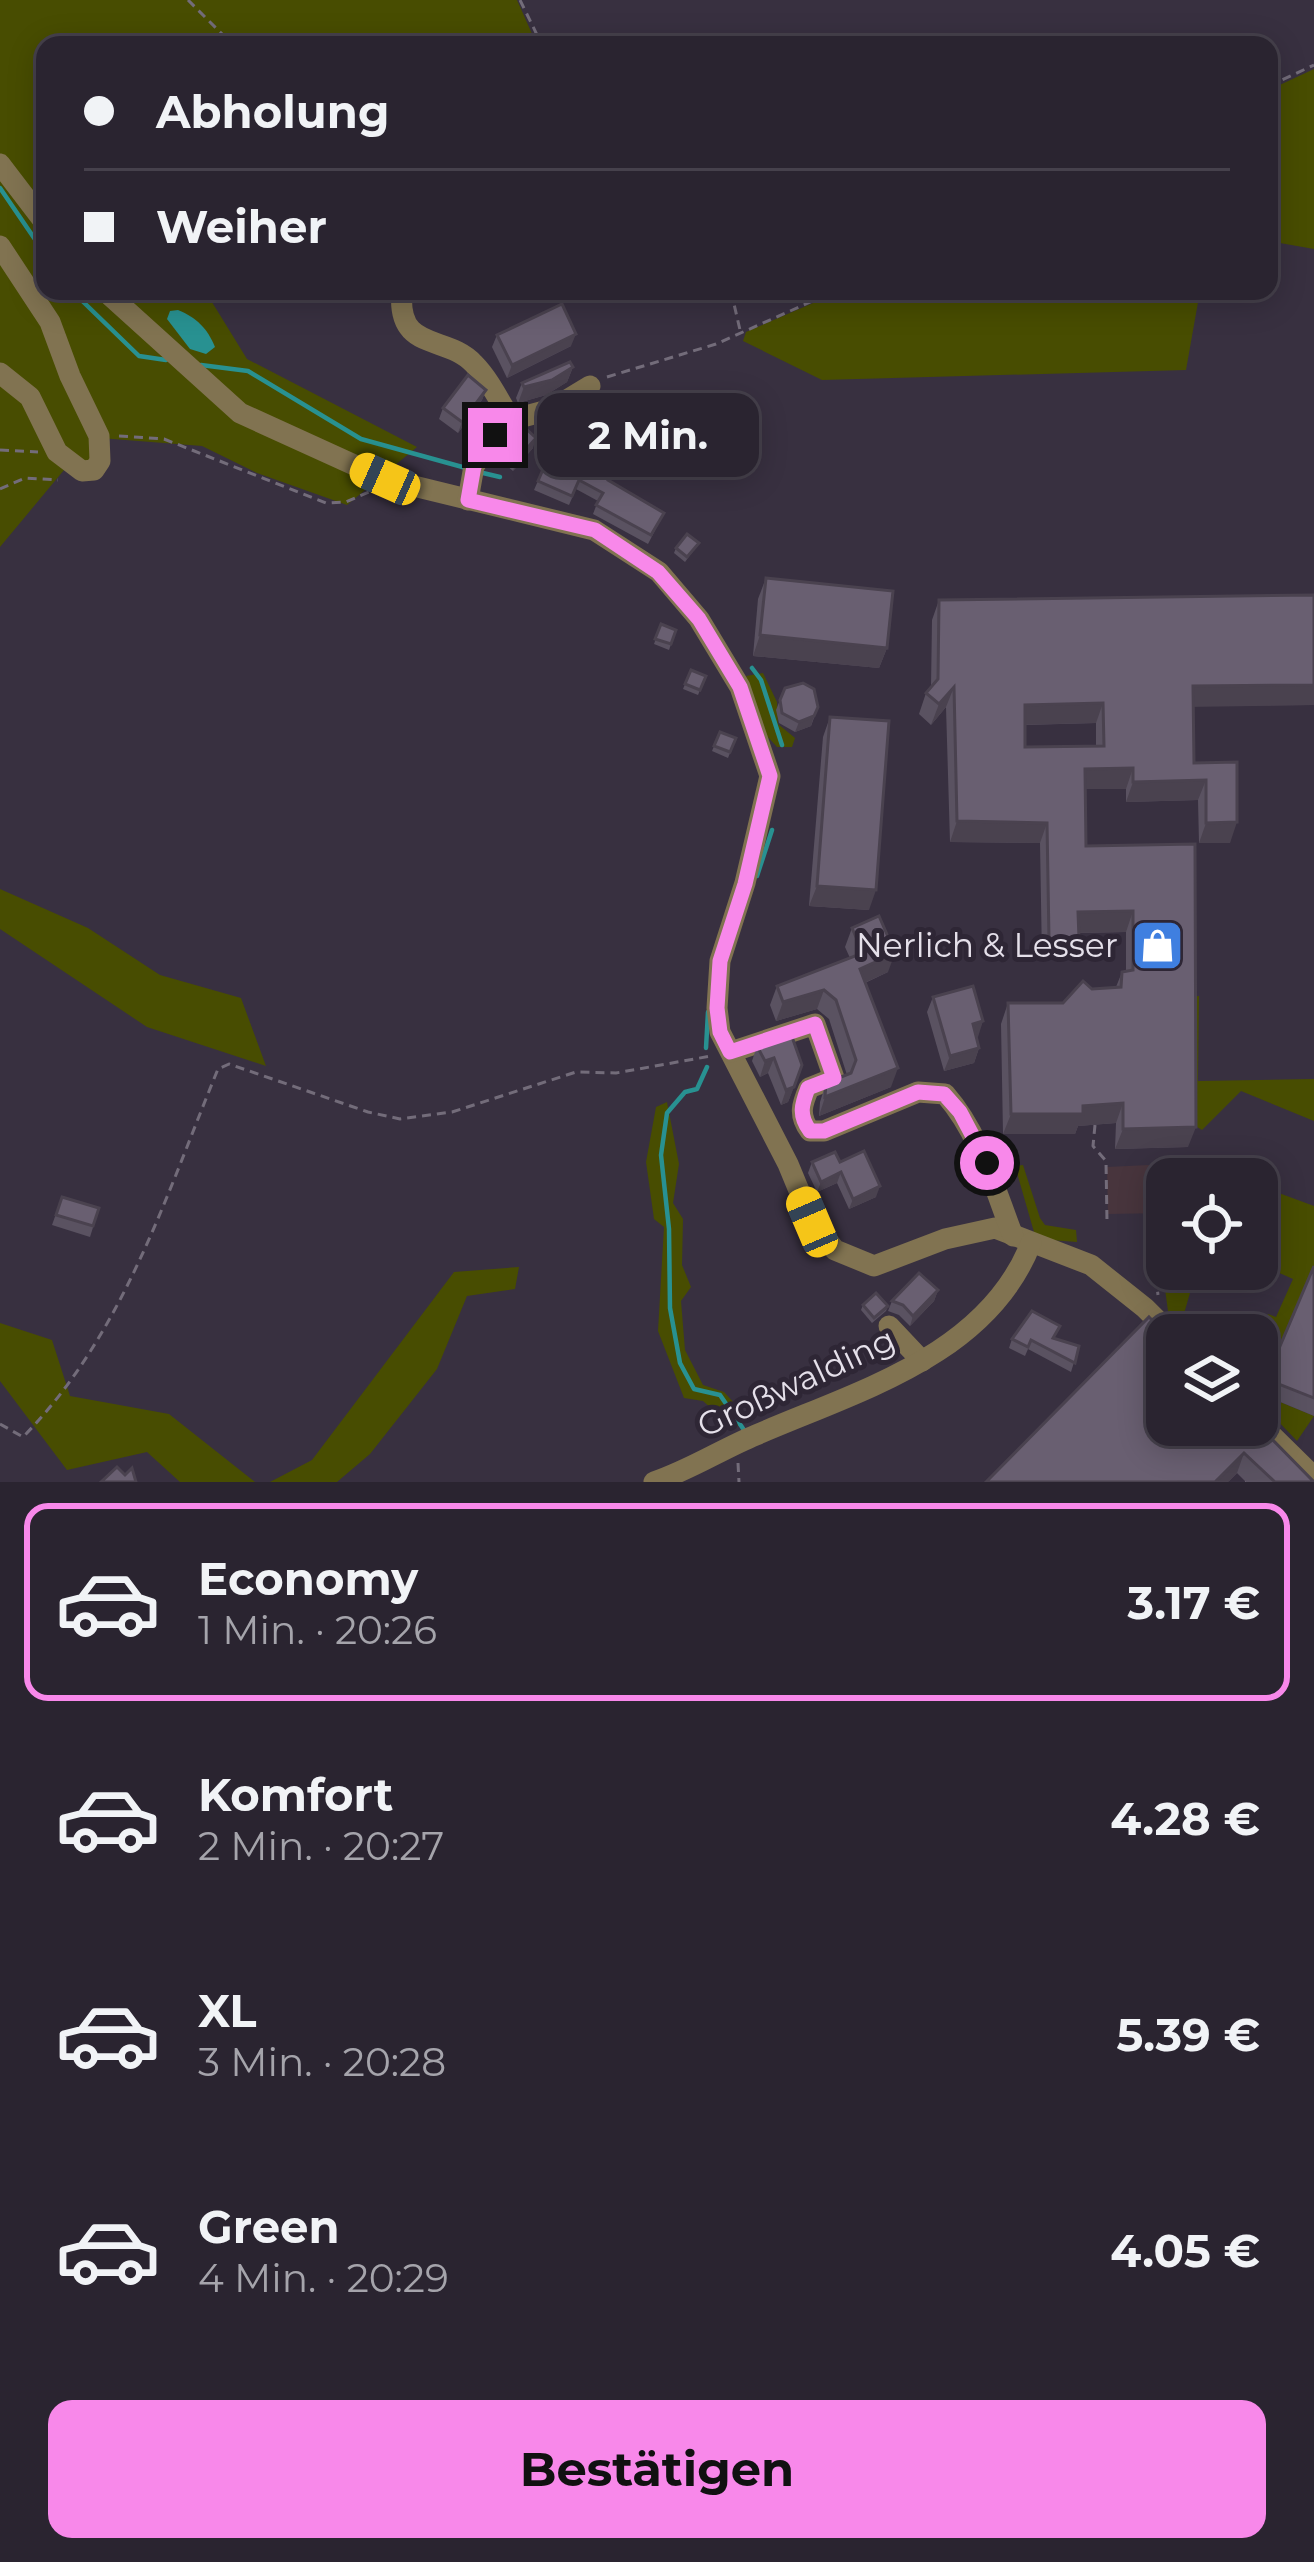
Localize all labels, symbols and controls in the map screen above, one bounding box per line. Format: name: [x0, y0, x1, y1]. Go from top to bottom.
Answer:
text: Abholung: [156, 84, 390, 139]
text: Weiher: [156, 199, 327, 254]
callout: 2 Min.: [537, 393, 759, 477]
route end: [468, 408, 522, 462]
text: 2 Min.: [588, 411, 708, 459]
car: [345, 448, 425, 510]
shop icon: Nerlich & Lesser: [1129, 917, 1185, 973]
place label: Nerlich & Lesser: [856, 925, 1118, 965]
route start: [960, 1136, 1014, 1190]
map controls: [1146, 1158, 1278, 1446]
button: locate: [1146, 1158, 1278, 1290]
car: [781, 1182, 843, 1262]
button: layers: [1146, 1314, 1278, 1446]
street label: Großwalding: [691, 1319, 901, 1445]
icon: car: [54, 1548, 162, 1656]
text: Economy: [198, 1551, 418, 1606]
text: 3.17 €: [1128, 1575, 1260, 1630]
text: 1 Min. · 20:26: [198, 1606, 437, 1654]
icon: car: [54, 1764, 162, 1872]
text: Komfort: [198, 1767, 393, 1822]
text: 4.28 €: [1110, 1791, 1260, 1846]
text: 2 Min. · 20:27: [198, 1822, 444, 1870]
icon: car: [54, 1980, 162, 2088]
text: XL: [198, 1983, 256, 2038]
text: 5.39 €: [1116, 2007, 1260, 2062]
text: 3 Min. · 20:28: [198, 2038, 446, 2086]
icon: car: [54, 2196, 162, 2304]
text: Green: [198, 2199, 340, 2254]
text: 4.05 €: [1110, 2223, 1260, 2278]
text: 4 Min. · 20:29: [198, 2254, 449, 2302]
button: Bestätigen: [48, 2400, 1266, 2538]

